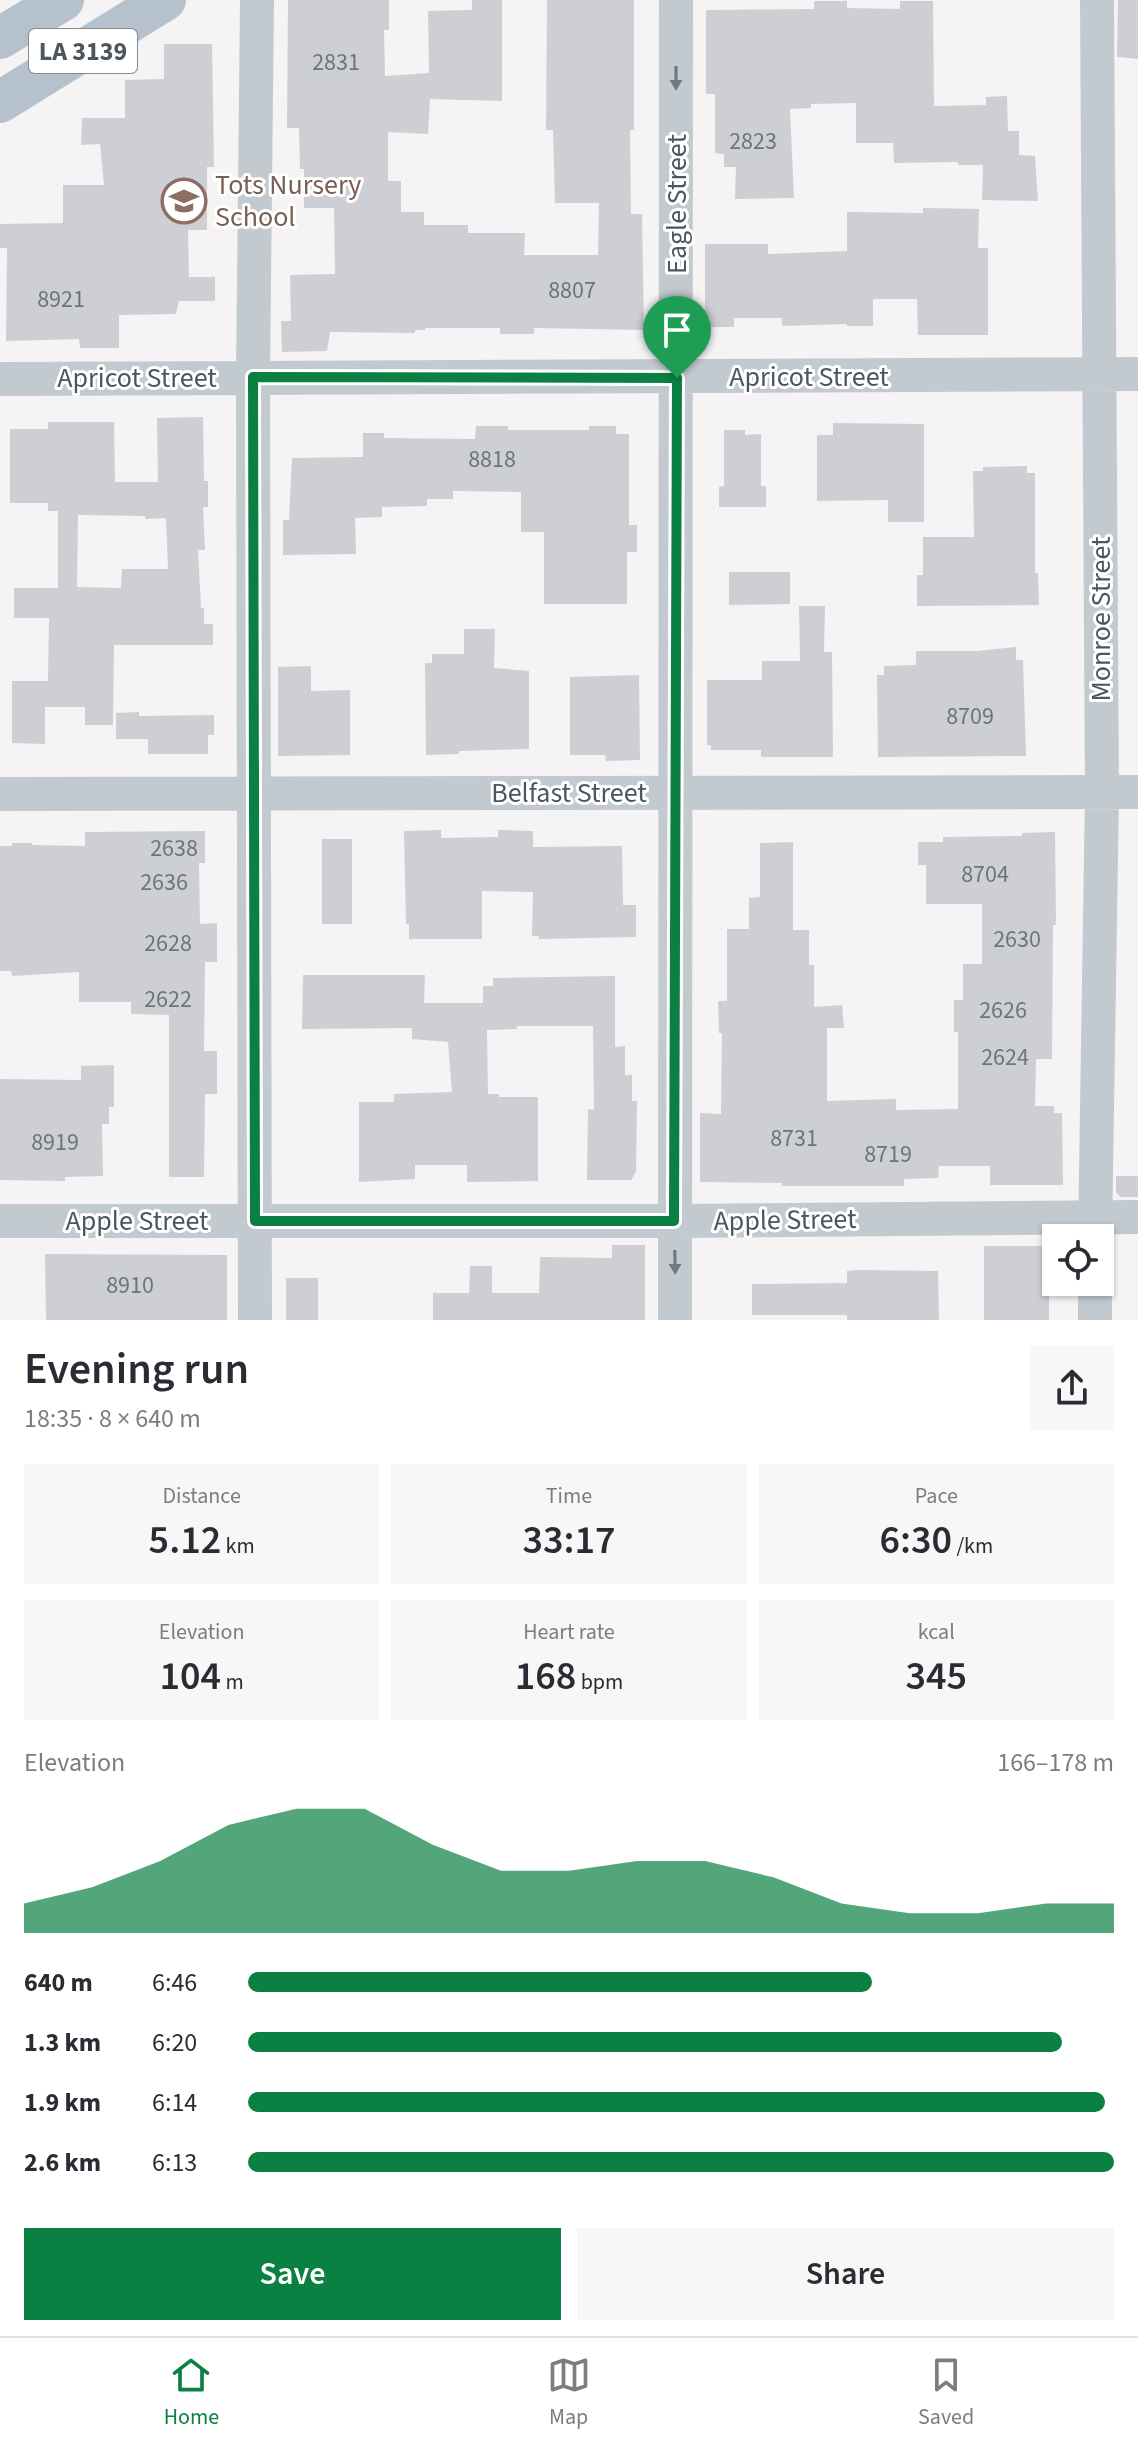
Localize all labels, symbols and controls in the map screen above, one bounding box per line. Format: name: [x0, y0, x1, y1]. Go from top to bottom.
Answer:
road number: LA 3139: [29, 29, 137, 73]
house number: 2831: [312, 45, 360, 80]
one-way arrow: [670, 66, 682, 91]
house number: 2823: [729, 124, 777, 159]
street label: Eagle Street: [657, 134, 697, 274]
place label: Tots Nursery School: [215, 165, 361, 237]
school or university icon: Tots Nursery School: [160, 177, 208, 225]
house number: 8807: [548, 273, 596, 308]
house number: 8921: [37, 282, 85, 317]
pin: [643, 296, 711, 378]
icon: arrive: [655, 308, 699, 352]
street label: Apricot Street: [729, 357, 889, 397]
street label: Apricot Street: [57, 358, 217, 398]
house number: 8818: [468, 442, 516, 477]
street label: Monroe Street: [1081, 536, 1121, 702]
house number: 8709: [946, 699, 994, 734]
street label: Belfast Street: [491, 773, 647, 813]
house number: 2638: [150, 831, 198, 866]
house number: 8704: [961, 857, 1009, 892]
house number: 2636: [140, 865, 188, 900]
house number: 2630: [993, 922, 1041, 957]
house number: 2628: [144, 926, 192, 961]
house number: 2622: [144, 982, 192, 1017]
house number: 2626: [979, 993, 1027, 1028]
house number: 2624: [981, 1040, 1029, 1075]
house number: 8731: [770, 1121, 818, 1156]
house number: 8919: [31, 1125, 79, 1160]
house number: 8719: [864, 1137, 912, 1172]
street label: Apple Street: [713, 1199, 857, 1241]
street label: Apple Street: [65, 1201, 209, 1241]
map controls: [1042, 1224, 1114, 1296]
button: locate: [1042, 1224, 1114, 1296]
one-way arrow: [668, 1250, 681, 1275]
house number: 8910: [106, 1268, 154, 1303]
text: Evening run: [24, 1338, 249, 1401]
button: share: [1030, 1346, 1114, 1430]
text: 18:35 · 8 × 640 m: [24, 1400, 201, 1437]
text: Distance: [163, 1480, 241, 1512]
text: Time: [546, 1480, 592, 1512]
text: Pace: [915, 1480, 958, 1512]
text: 5.12: [149, 1512, 221, 1569]
text: 33:17: [522, 1512, 616, 1569]
text: 6:30: [879, 1512, 952, 1569]
text: km: [221, 1530, 255, 1562]
text: /km: [952, 1530, 993, 1562]
text: Elevation: [159, 1616, 245, 1648]
text: Heart rate: [523, 1616, 615, 1648]
text: kcal: [918, 1616, 955, 1648]
text: 104: [160, 1648, 221, 1705]
text: 168: [515, 1648, 576, 1705]
text: 345: [906, 1648, 967, 1705]
text: m: [221, 1666, 244, 1698]
text: bpm: [576, 1666, 623, 1698]
text: Elevation: [24, 1744, 125, 1781]
text: 166–178 m: [997, 1744, 1114, 1781]
text: 640 m: [24, 1964, 93, 2001]
text: 6:46: [152, 1964, 197, 2001]
text: 1.3 km: [24, 2024, 101, 2061]
text: 6:20: [152, 2024, 197, 2061]
text: 1.9 km: [24, 2084, 101, 2121]
text: 6:14: [152, 2084, 197, 2121]
text: 2.6 km: [24, 2144, 101, 2181]
text: 6:13: [152, 2144, 197, 2181]
button: Save: [24, 2228, 561, 2320]
button: Share: [577, 2228, 1114, 2320]
tab: Home: [164, 2353, 219, 2433]
tab: Map: [547, 2353, 591, 2433]
tab: Saved: [918, 2353, 974, 2433]

